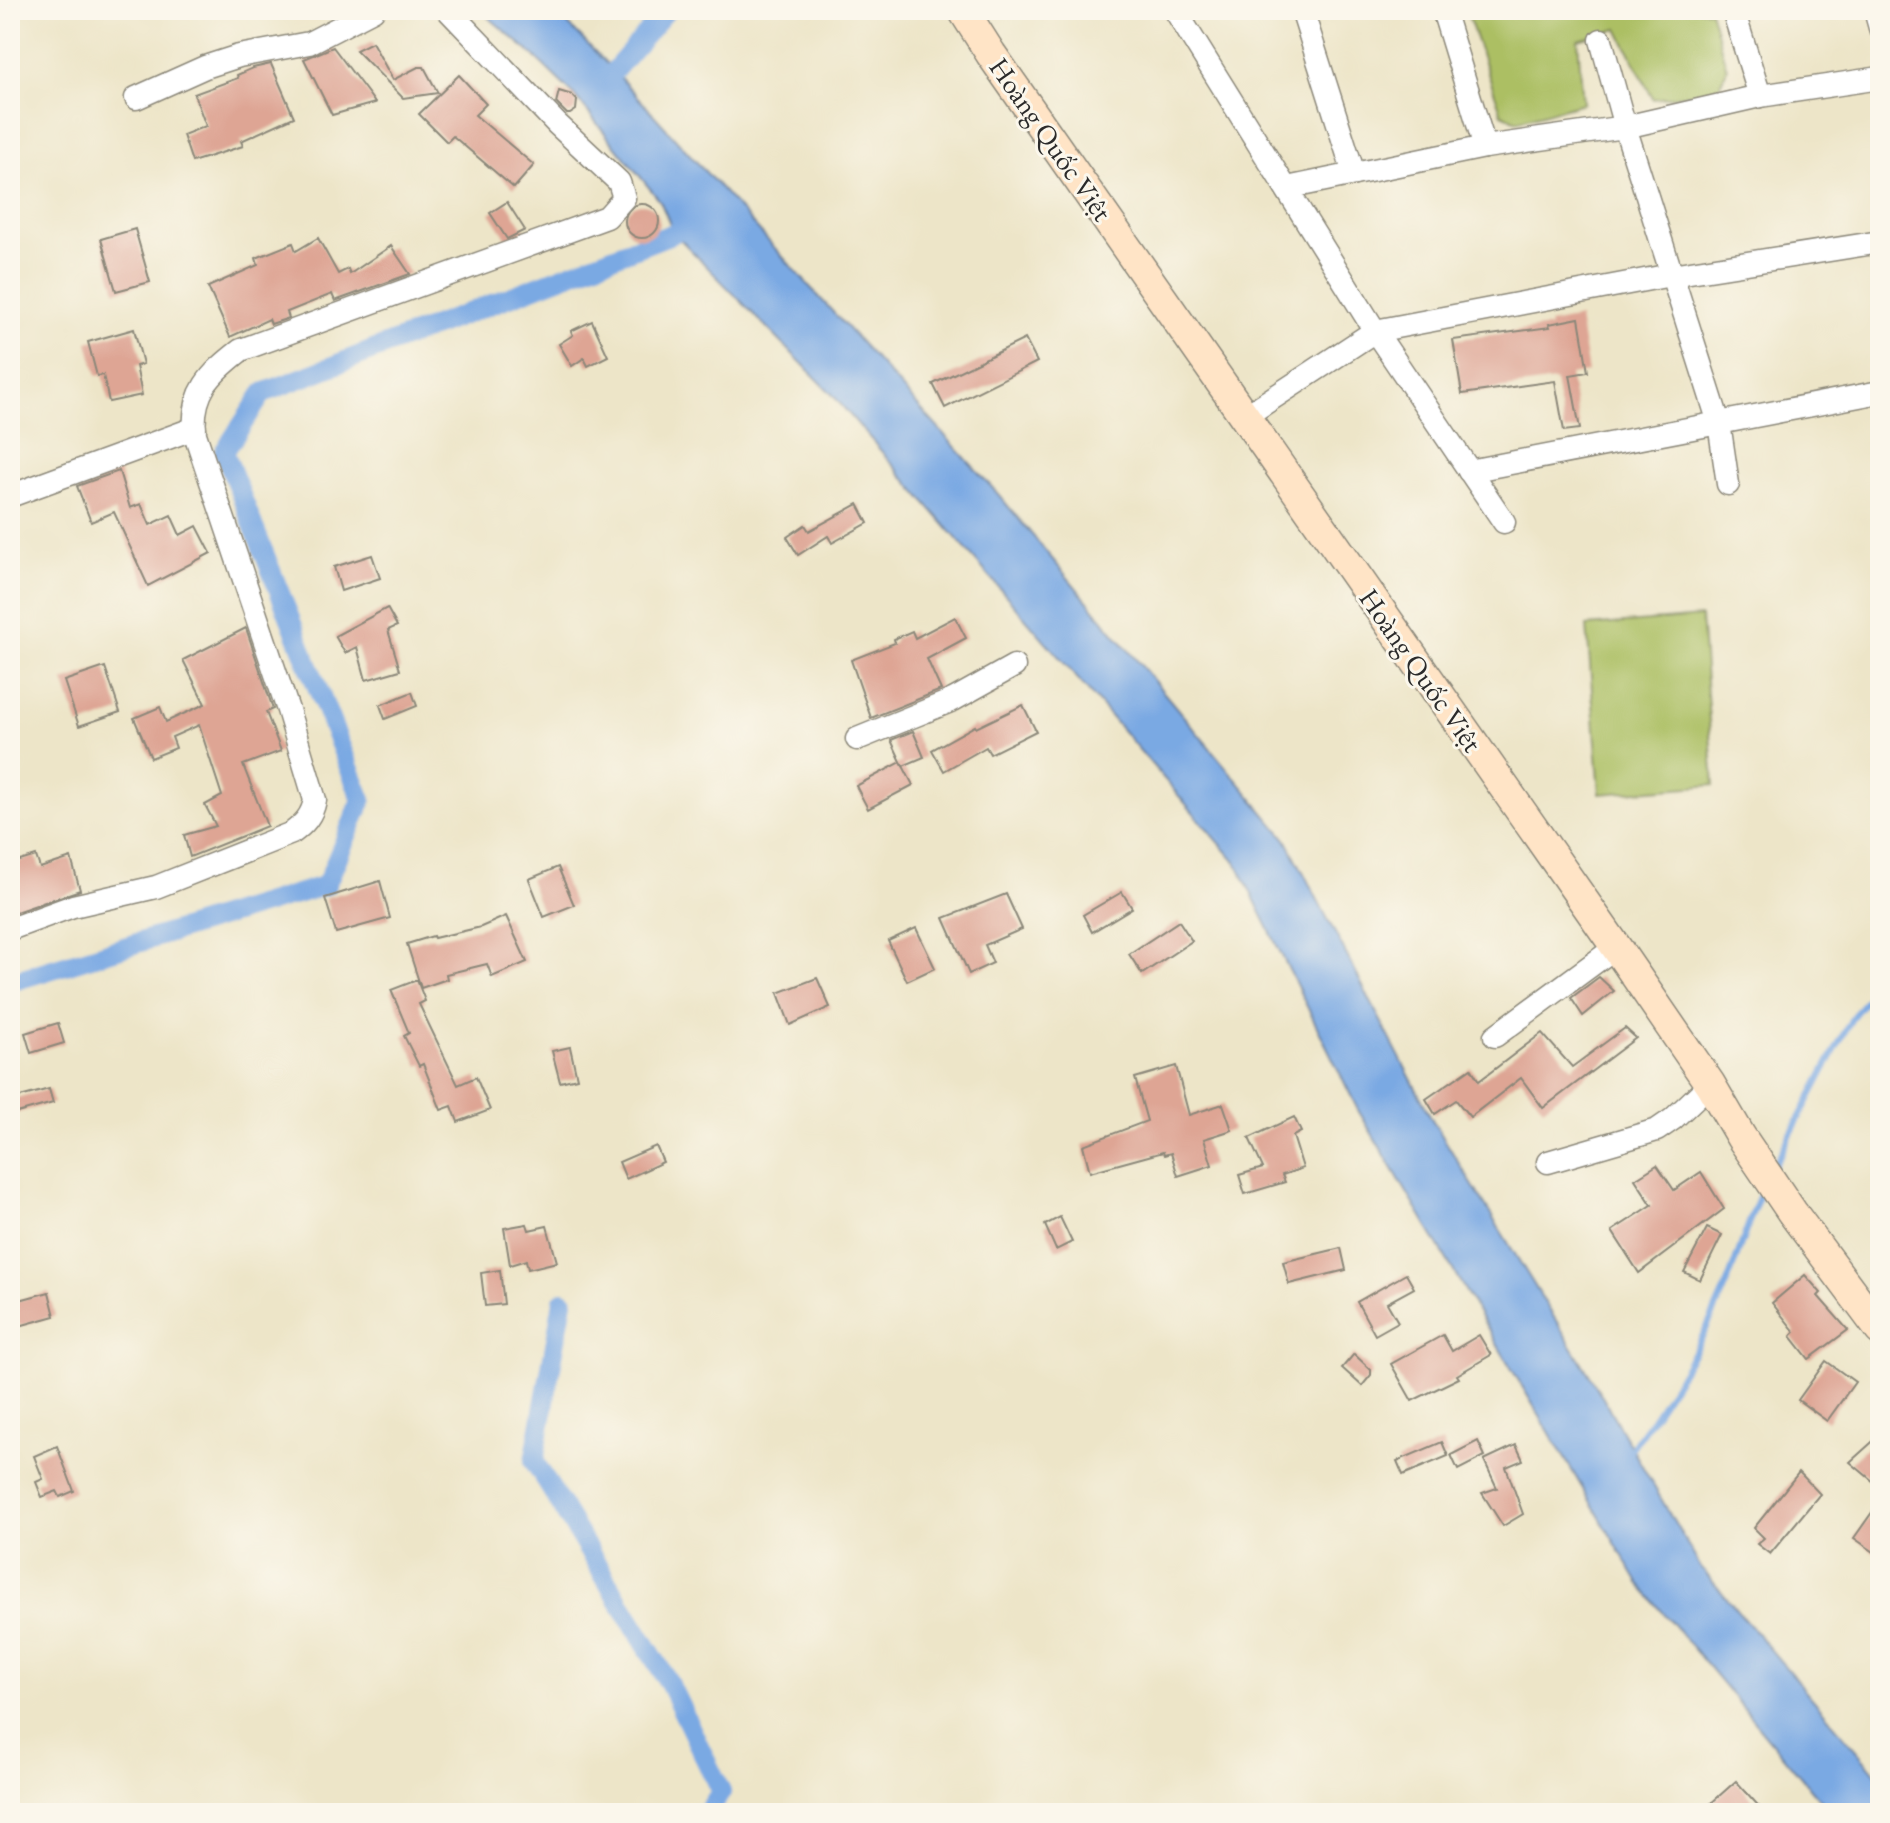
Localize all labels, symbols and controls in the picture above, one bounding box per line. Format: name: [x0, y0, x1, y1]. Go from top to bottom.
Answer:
street label: Hoàng Quốc Việt: [981, 50, 1121, 228]
street label: Hoàng Quốc Việt: [1351, 581, 1491, 759]

